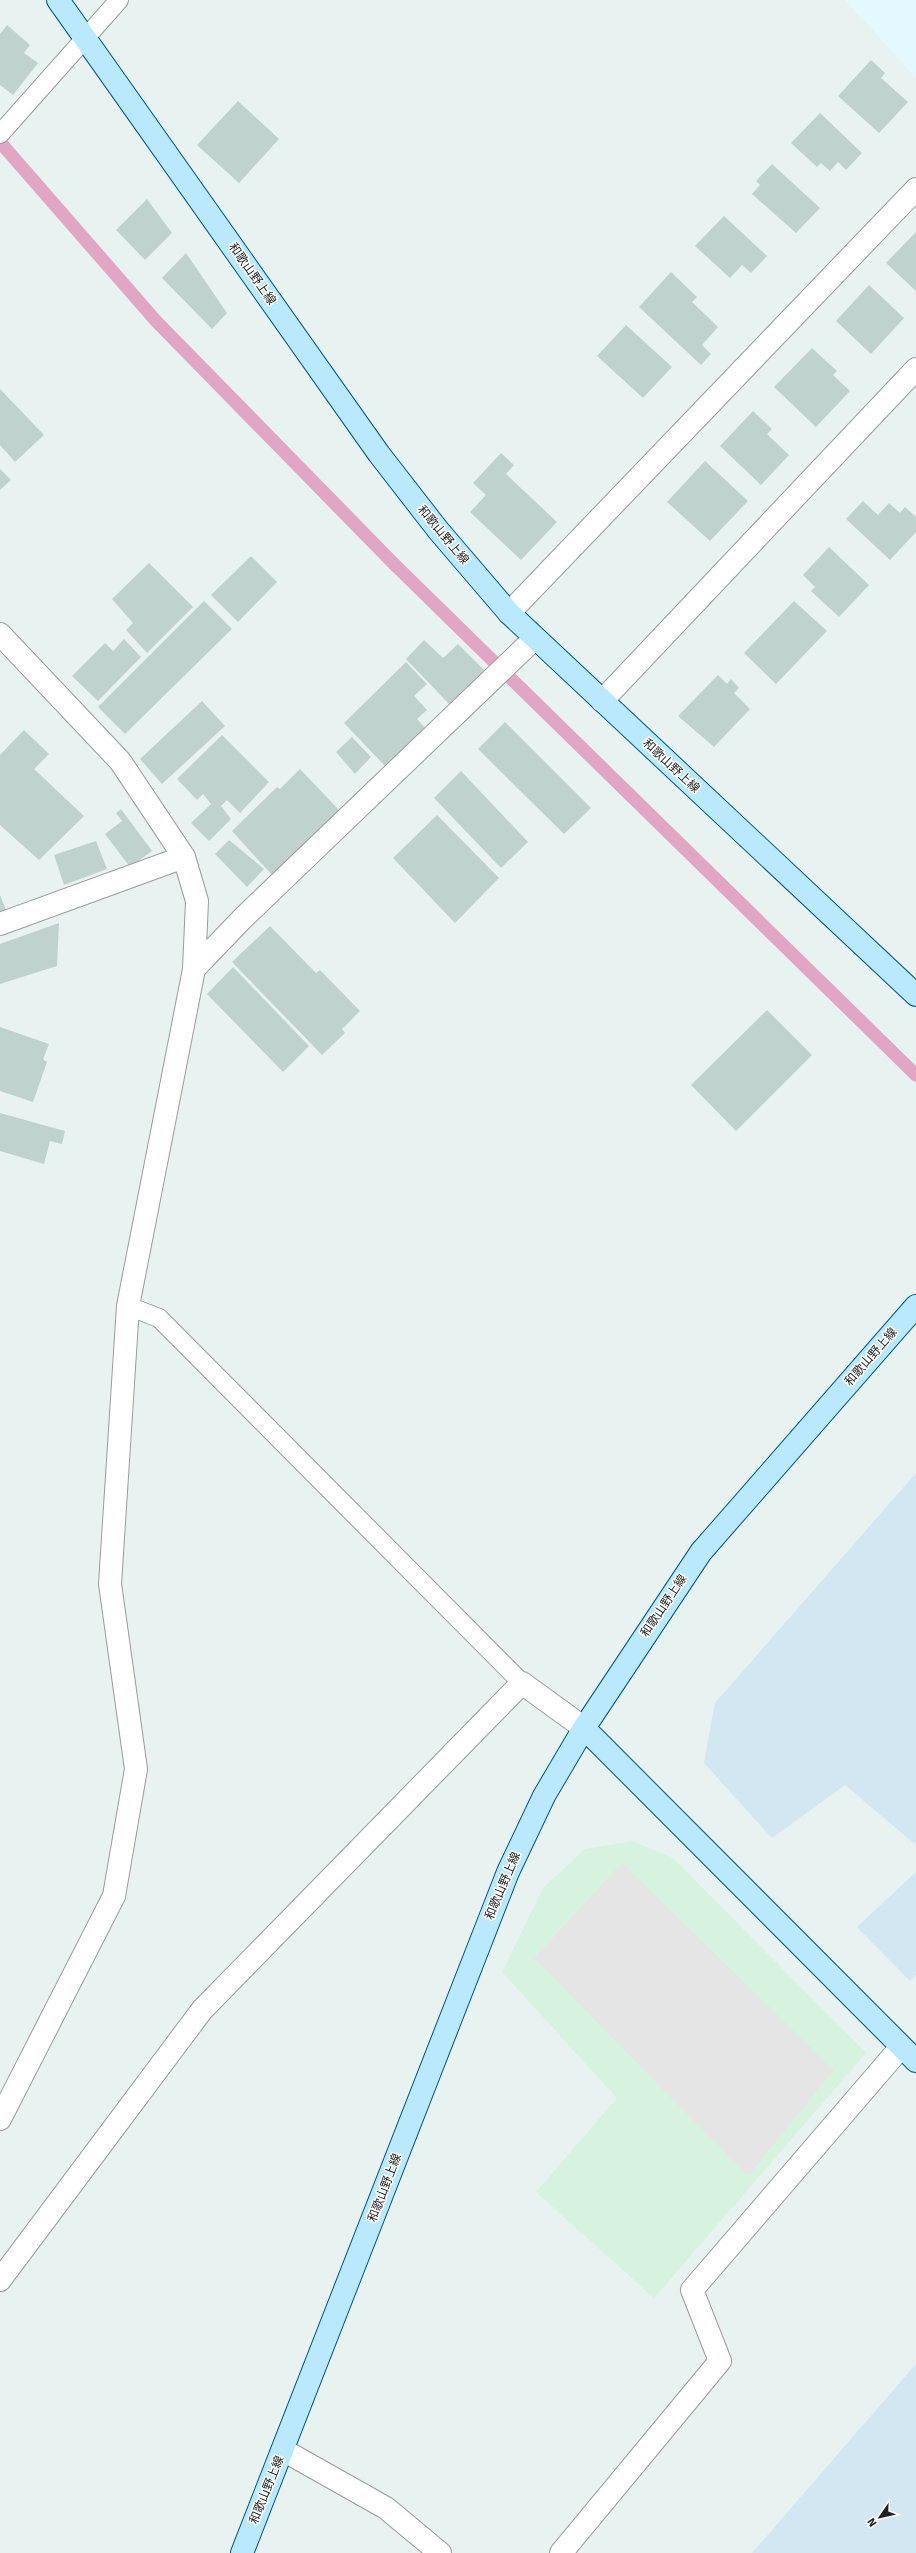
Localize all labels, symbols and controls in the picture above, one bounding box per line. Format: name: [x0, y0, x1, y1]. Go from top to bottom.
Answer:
street label: 和歌山野上線: [225, 240, 279, 308]
street label: 和歌山野上線: [414, 503, 472, 567]
street label: 和歌山野上線: [640, 736, 702, 796]
street label: 和歌山野上線: [842, 1325, 900, 1389]
street label: 和歌山野上線: [638, 1572, 690, 1640]
street label: 和歌山野上線: [482, 1850, 524, 1922]
street label: 和歌山野上線: [365, 2152, 405, 2224]
street label: 和歌山野上線: [247, 2454, 287, 2526]
north arrow: [860, 2497, 900, 2537]
text: N: [865, 2516, 880, 2529]

